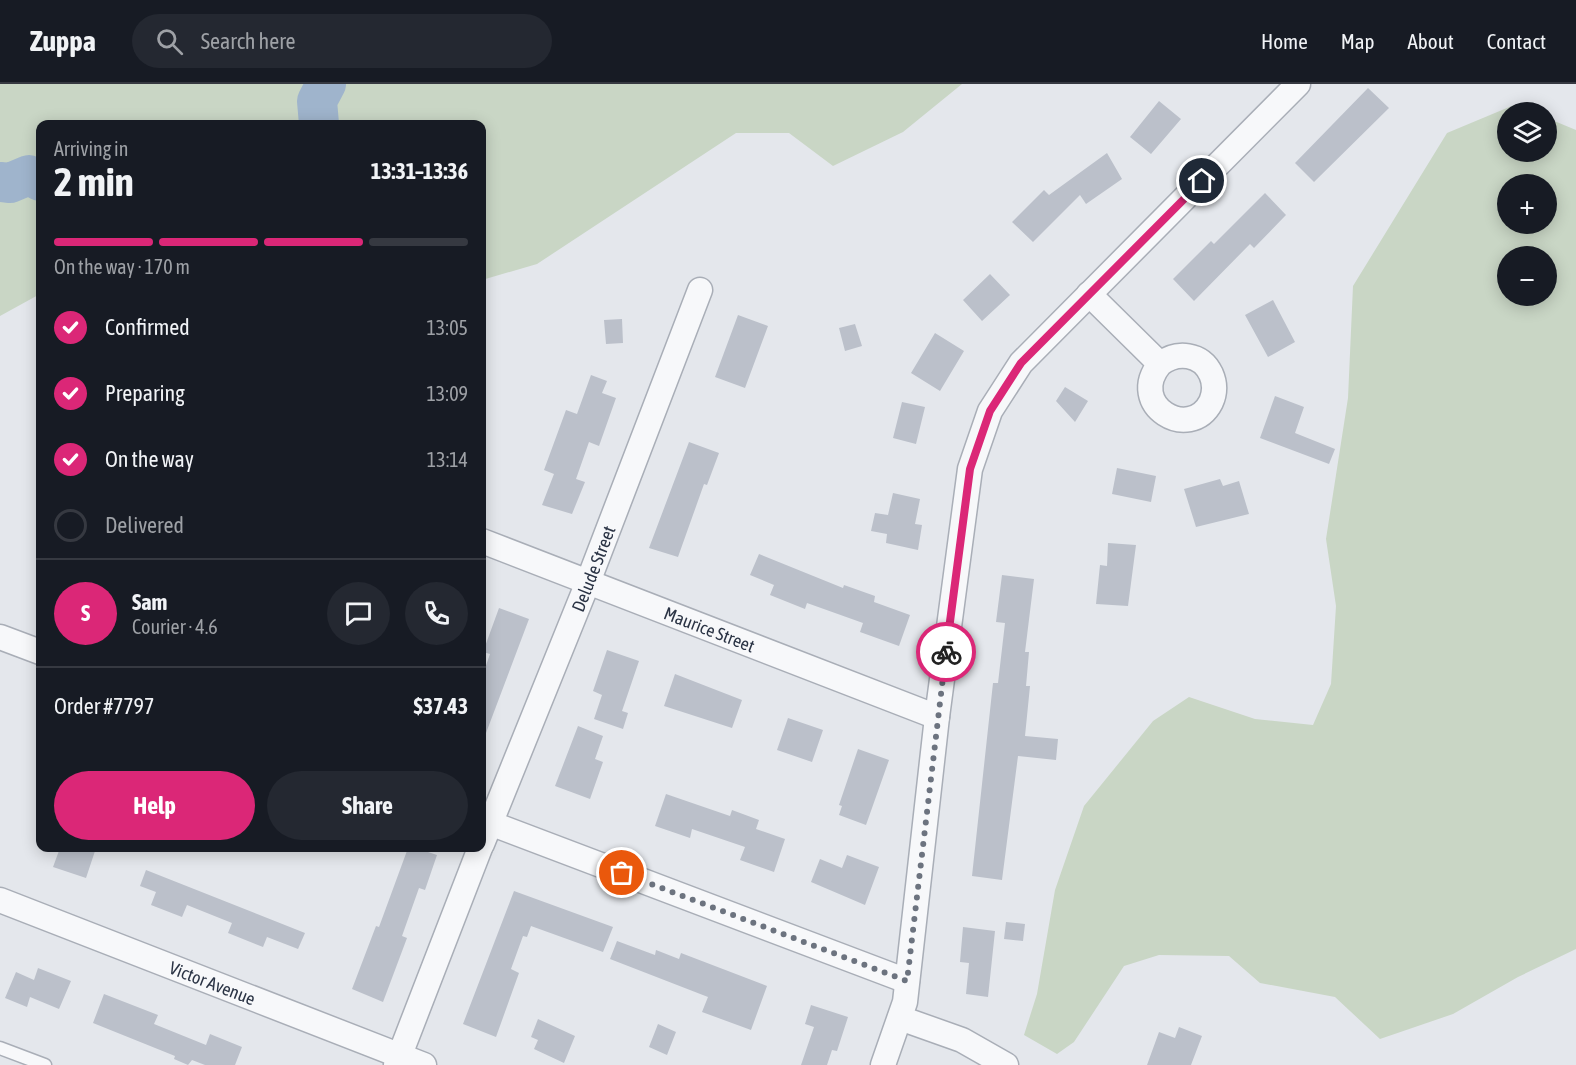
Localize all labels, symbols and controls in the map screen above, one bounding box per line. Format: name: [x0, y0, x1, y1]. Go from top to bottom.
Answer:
search box: [132, 14, 552, 68]
text: Zuppa: [30, 25, 96, 57]
icon: search: [153, 25, 186, 58]
text: Search here: [201, 28, 296, 54]
text: Home: [1261, 29, 1308, 53]
text: Map: [1341, 29, 1375, 53]
text: About: [1408, 29, 1454, 53]
text: Contact: [1487, 29, 1546, 53]
map controls: [1497, 102, 1557, 306]
button: layers: [1497, 102, 1557, 162]
text: Arriving in: [54, 137, 128, 160]
pin: [1176, 155, 1227, 206]
text: 13:31–13:36: [371, 158, 468, 184]
text: 2 min: [54, 160, 134, 204]
icon: home: [1185, 164, 1218, 197]
button: +: [1497, 174, 1557, 234]
button: −: [1497, 246, 1557, 306]
text: On the way · 170 m: [54, 255, 190, 278]
icon: check: [54, 311, 87, 344]
text: Confirmed: [105, 314, 190, 340]
text: 13:05: [426, 316, 468, 339]
icon: check: [54, 377, 87, 410]
text: Preparing: [105, 380, 185, 406]
text: 13:09: [426, 382, 468, 405]
icon: check: [54, 443, 87, 476]
text: On the way: [105, 446, 194, 472]
text: 13:14: [427, 448, 468, 471]
text: Delivered: [105, 512, 184, 538]
street label: Delude Street: [567, 523, 619, 615]
button: chat: [327, 582, 390, 645]
button: phone: [405, 582, 468, 645]
text: Sam: [132, 589, 167, 615]
text: S: [81, 600, 90, 626]
street label: Maurice Street: [661, 602, 758, 656]
text: Courier · 4.6: [132, 615, 218, 638]
courier: [916, 622, 976, 682]
icon: bike: [930, 636, 963, 669]
text: Order #7797: [54, 693, 154, 719]
text: $37.43: [413, 693, 468, 719]
button: Help: [54, 771, 255, 840]
button: Share: [267, 771, 468, 840]
pin: [596, 847, 647, 898]
icon: bag: [605, 856, 638, 889]
street label: Victor Avenue: [166, 956, 259, 1009]

